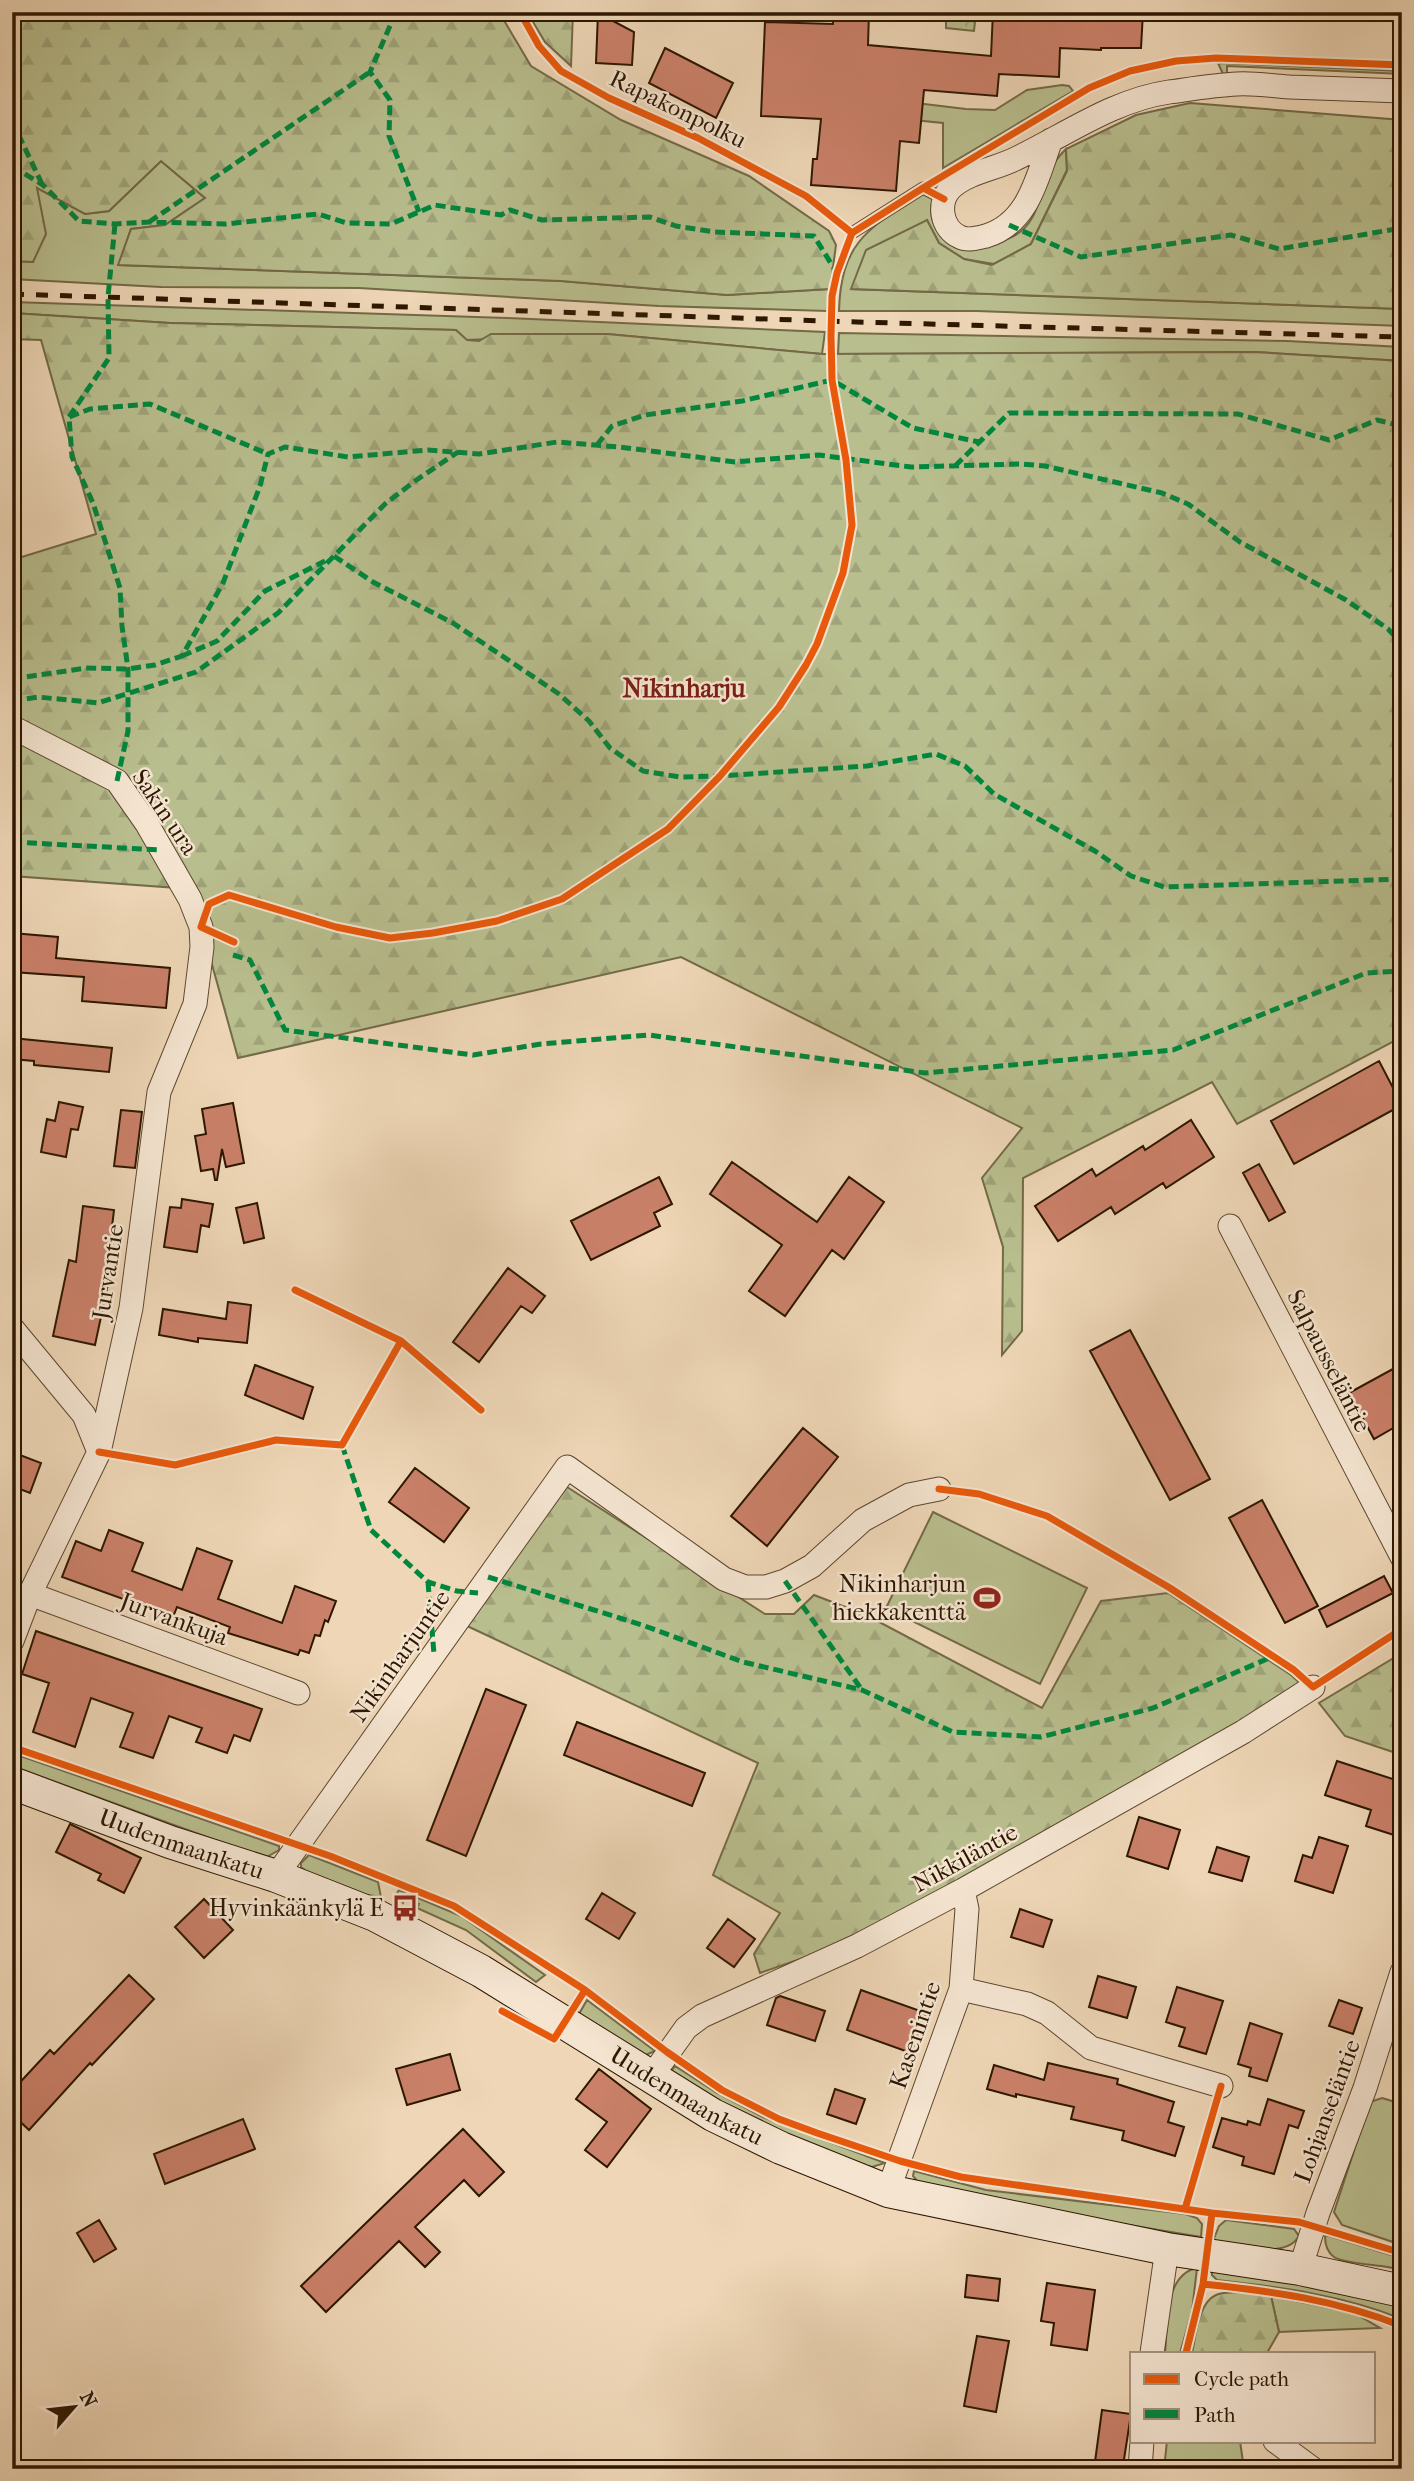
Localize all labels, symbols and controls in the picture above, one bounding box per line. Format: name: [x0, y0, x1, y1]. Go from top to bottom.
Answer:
street label: Rapakonpolku: [605, 64, 751, 154]
district label: Nikinharju: [623, 673, 746, 704]
street label: Sakin ura: [126, 764, 204, 861]
street label: Jurvantie: [86, 1222, 129, 1324]
street label: Salpausseläntie: [1281, 1285, 1377, 1437]
place label: Nikinharjun hiekkakenttä: [832, 1570, 967, 1626]
sports icon: Nikinharjun hiekkakenttä: [972, 1583, 1002, 1613]
street label: Nikinharjuntie: [344, 1585, 456, 1727]
street label: Jurvankuja: [115, 1586, 232, 1652]
street label: Uudenmaankatu: [95, 1803, 268, 1885]
street label: Nikkiläntie: [908, 1818, 1022, 1898]
bus stop icon: Hyvinkäänkylä E: [390, 1893, 420, 1923]
place label: Hyvinkäänkylä E: [209, 1894, 384, 1922]
street label: Kasenintie: [884, 1978, 946, 2092]
street label: Lohjanseläntie: [1288, 2035, 1366, 2187]
street label: Uudenmaankatu: [605, 2041, 768, 2151]
legend: [1130, 2352, 1376, 2442]
text: Cycle path: [1194, 2367, 1289, 2391]
north arrow: [38, 2372, 108, 2442]
text: N: [75, 2388, 101, 2412]
text: Path: [1194, 2403, 1236, 2427]

